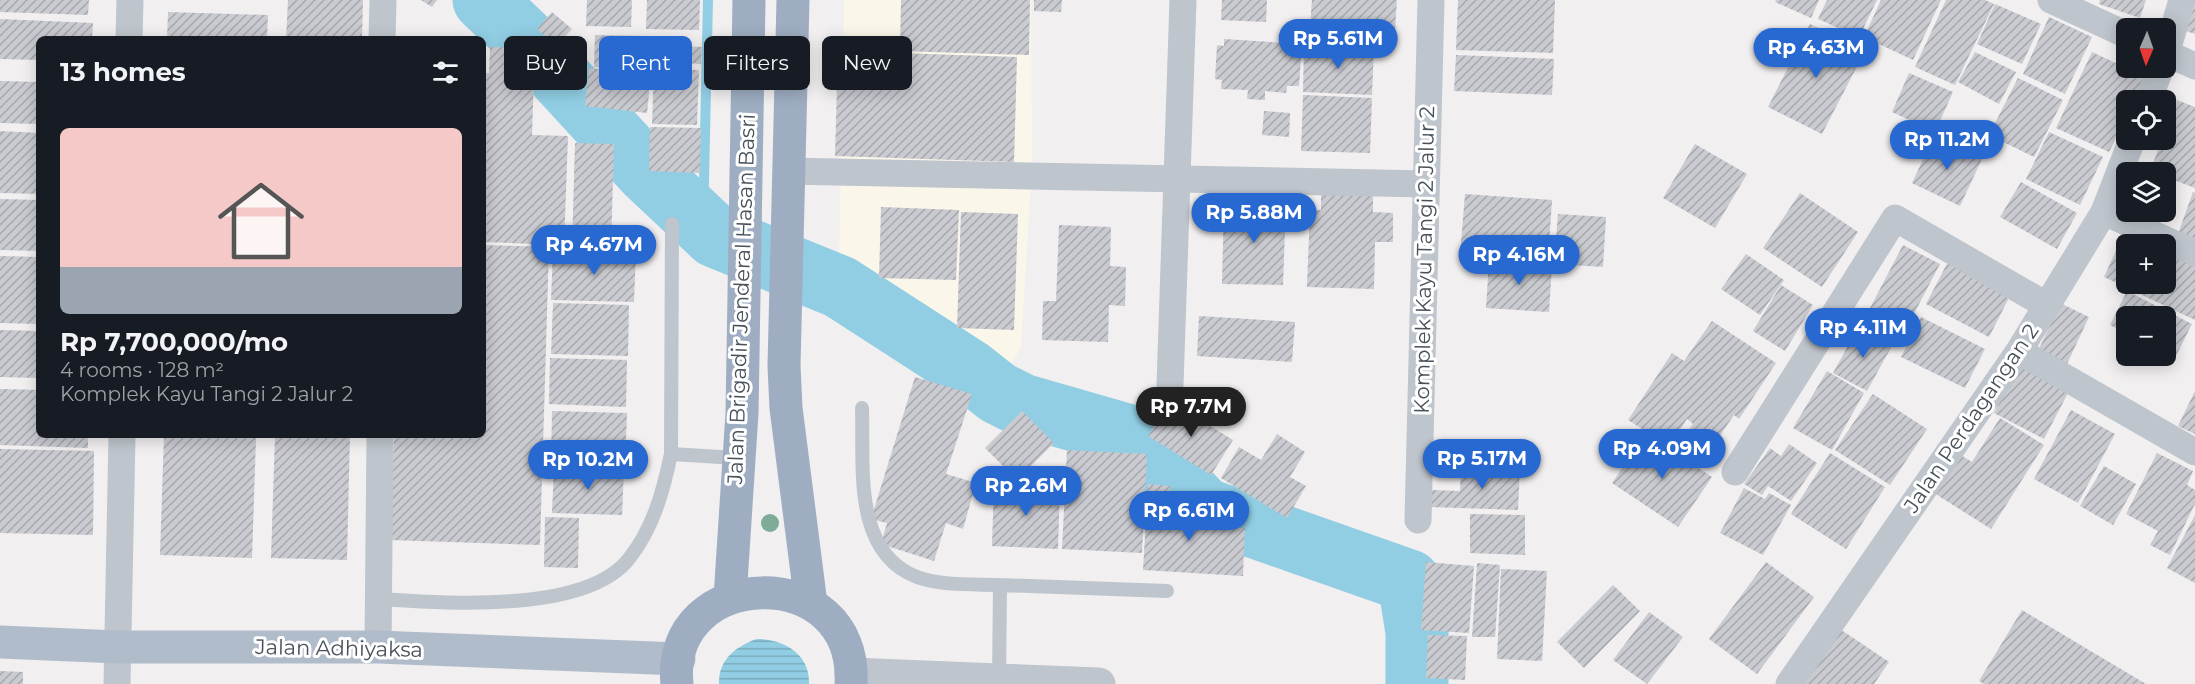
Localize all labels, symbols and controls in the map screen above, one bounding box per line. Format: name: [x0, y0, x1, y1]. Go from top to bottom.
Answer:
north arrow: [2116, 18, 2176, 78]
map controls: [2116, 18, 2176, 366]
pin: Rp 5.61M: [1276, 19, 1400, 70]
text: Rp 5.61M: [1293, 26, 1383, 50]
pin: Rp 4.63M: [1754, 28, 1878, 79]
text: Rp 4.63M: [1768, 35, 1865, 59]
chip: Buy: [504, 36, 587, 90]
chip: Rent: [599, 36, 692, 90]
chip: Filters: [704, 36, 810, 90]
chip: New: [822, 36, 912, 90]
text: 13 homes: [60, 56, 186, 88]
icon: filters: [429, 56, 462, 89]
button: locate: [2116, 90, 2176, 150]
street label: Komplek Kayu Tangi 2 Jalur 2: [1409, 106, 1439, 414]
street label: Jalan Brigadir Jenderal Hasan Basri: [722, 113, 760, 486]
pin: Rp 11.2M: [1885, 120, 2009, 171]
text: Rp 11.2M: [1904, 127, 1990, 151]
button: layers: [2116, 162, 2176, 222]
icon: home: [207, 167, 315, 275]
pin: Rp 5.88M: [1192, 193, 1316, 244]
text: Rp 5.88M: [1206, 200, 1303, 224]
pin: Rp 4.67M: [532, 225, 656, 276]
text: Rp 4.67M: [545, 232, 643, 256]
button: +: [2116, 234, 2176, 294]
pin: Rp 4.16M: [1457, 235, 1581, 286]
text: Rp 4.16M: [1473, 242, 1565, 266]
button: −: [2116, 306, 2176, 366]
pin: Rp 4.11M: [1801, 308, 1925, 359]
text: Rp 4.11M: [1819, 315, 1907, 339]
street label: Jalan Perdagangan 2: [1898, 319, 2044, 518]
text: Rp 7,700,000/mo: [60, 326, 288, 358]
text: 4 rooms · 128 m²: [60, 358, 224, 382]
text: Komplek Kayu Tangi 2 Jalur 2: [60, 382, 353, 406]
pin: Rp 7.7M: [1136, 387, 1246, 438]
text: Rp 7.7M: [1150, 394, 1232, 418]
pin: Rp 4.09M: [1600, 429, 1724, 480]
text: Rp 4.09M: [1613, 436, 1711, 460]
pin: Rp 5.17M: [1420, 439, 1544, 490]
pin: Rp 10.2M: [526, 440, 650, 491]
text: Rp 5.17M: [1437, 446, 1527, 470]
text: Rp 10.2M: [542, 447, 634, 471]
pin: Rp 2.6M: [971, 466, 1081, 517]
text: Rp 2.6M: [985, 473, 1067, 497]
pin: Rp 6.61M: [1127, 491, 1251, 542]
text: Rp 6.61M: [1143, 498, 1235, 522]
street label: Jalan Adhiyaksa: [254, 634, 423, 662]

